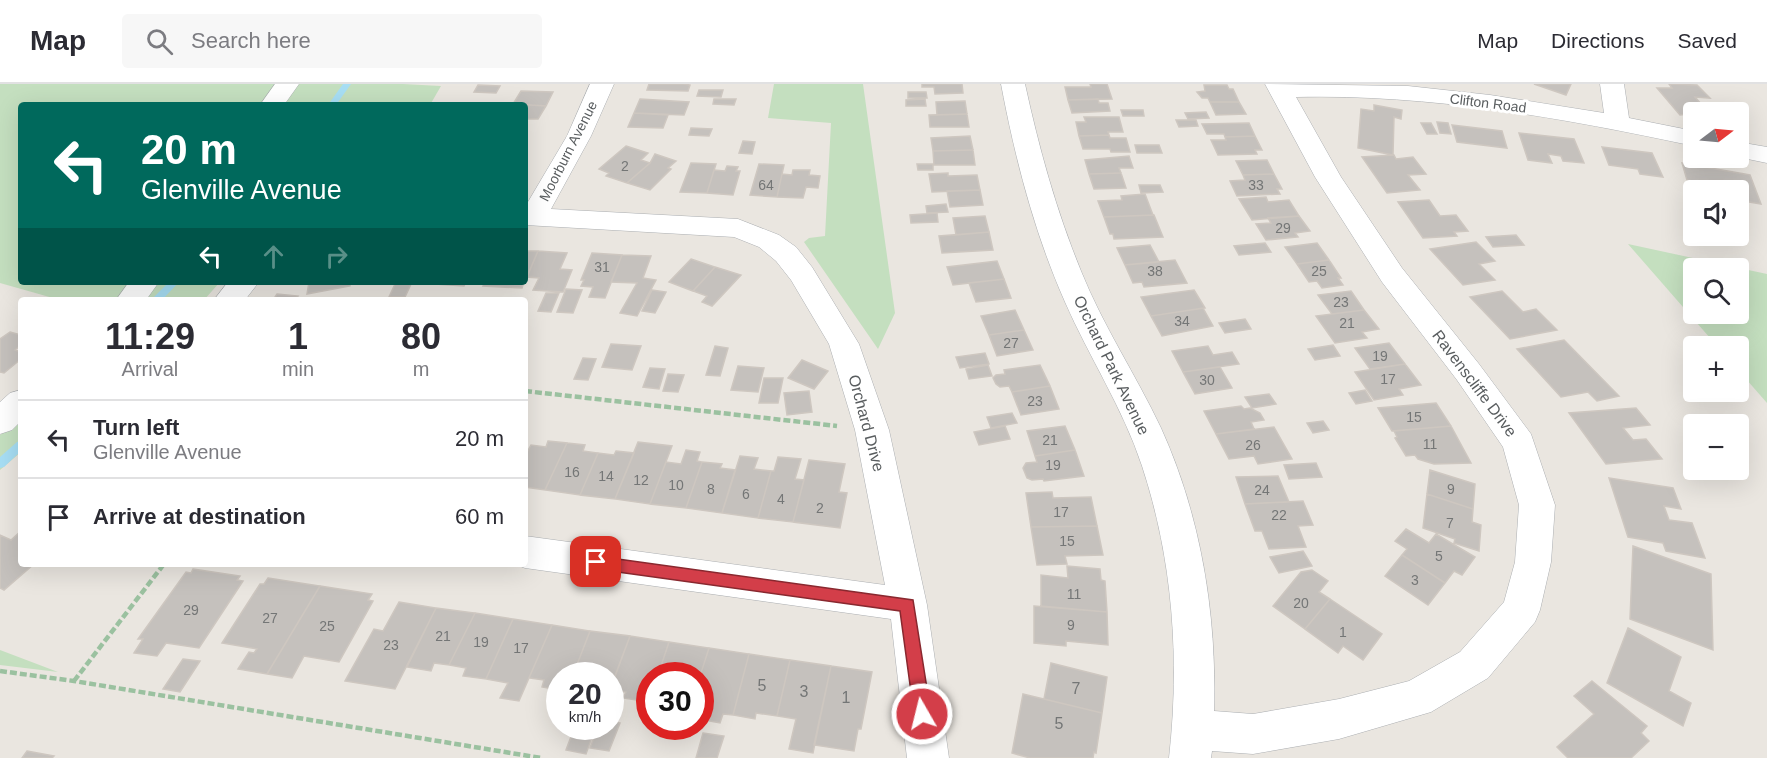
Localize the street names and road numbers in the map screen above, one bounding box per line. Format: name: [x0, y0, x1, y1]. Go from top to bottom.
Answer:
street label: Clifton Road: [1449, 90, 1527, 116]
street label: Moorburn Avenue: [536, 98, 600, 204]
street label: Orchard Park Avenue: [1070, 293, 1153, 438]
street label: Ravenscliffe Drive: [1429, 327, 1520, 440]
street label: Orchard Drive: [845, 373, 888, 474]

